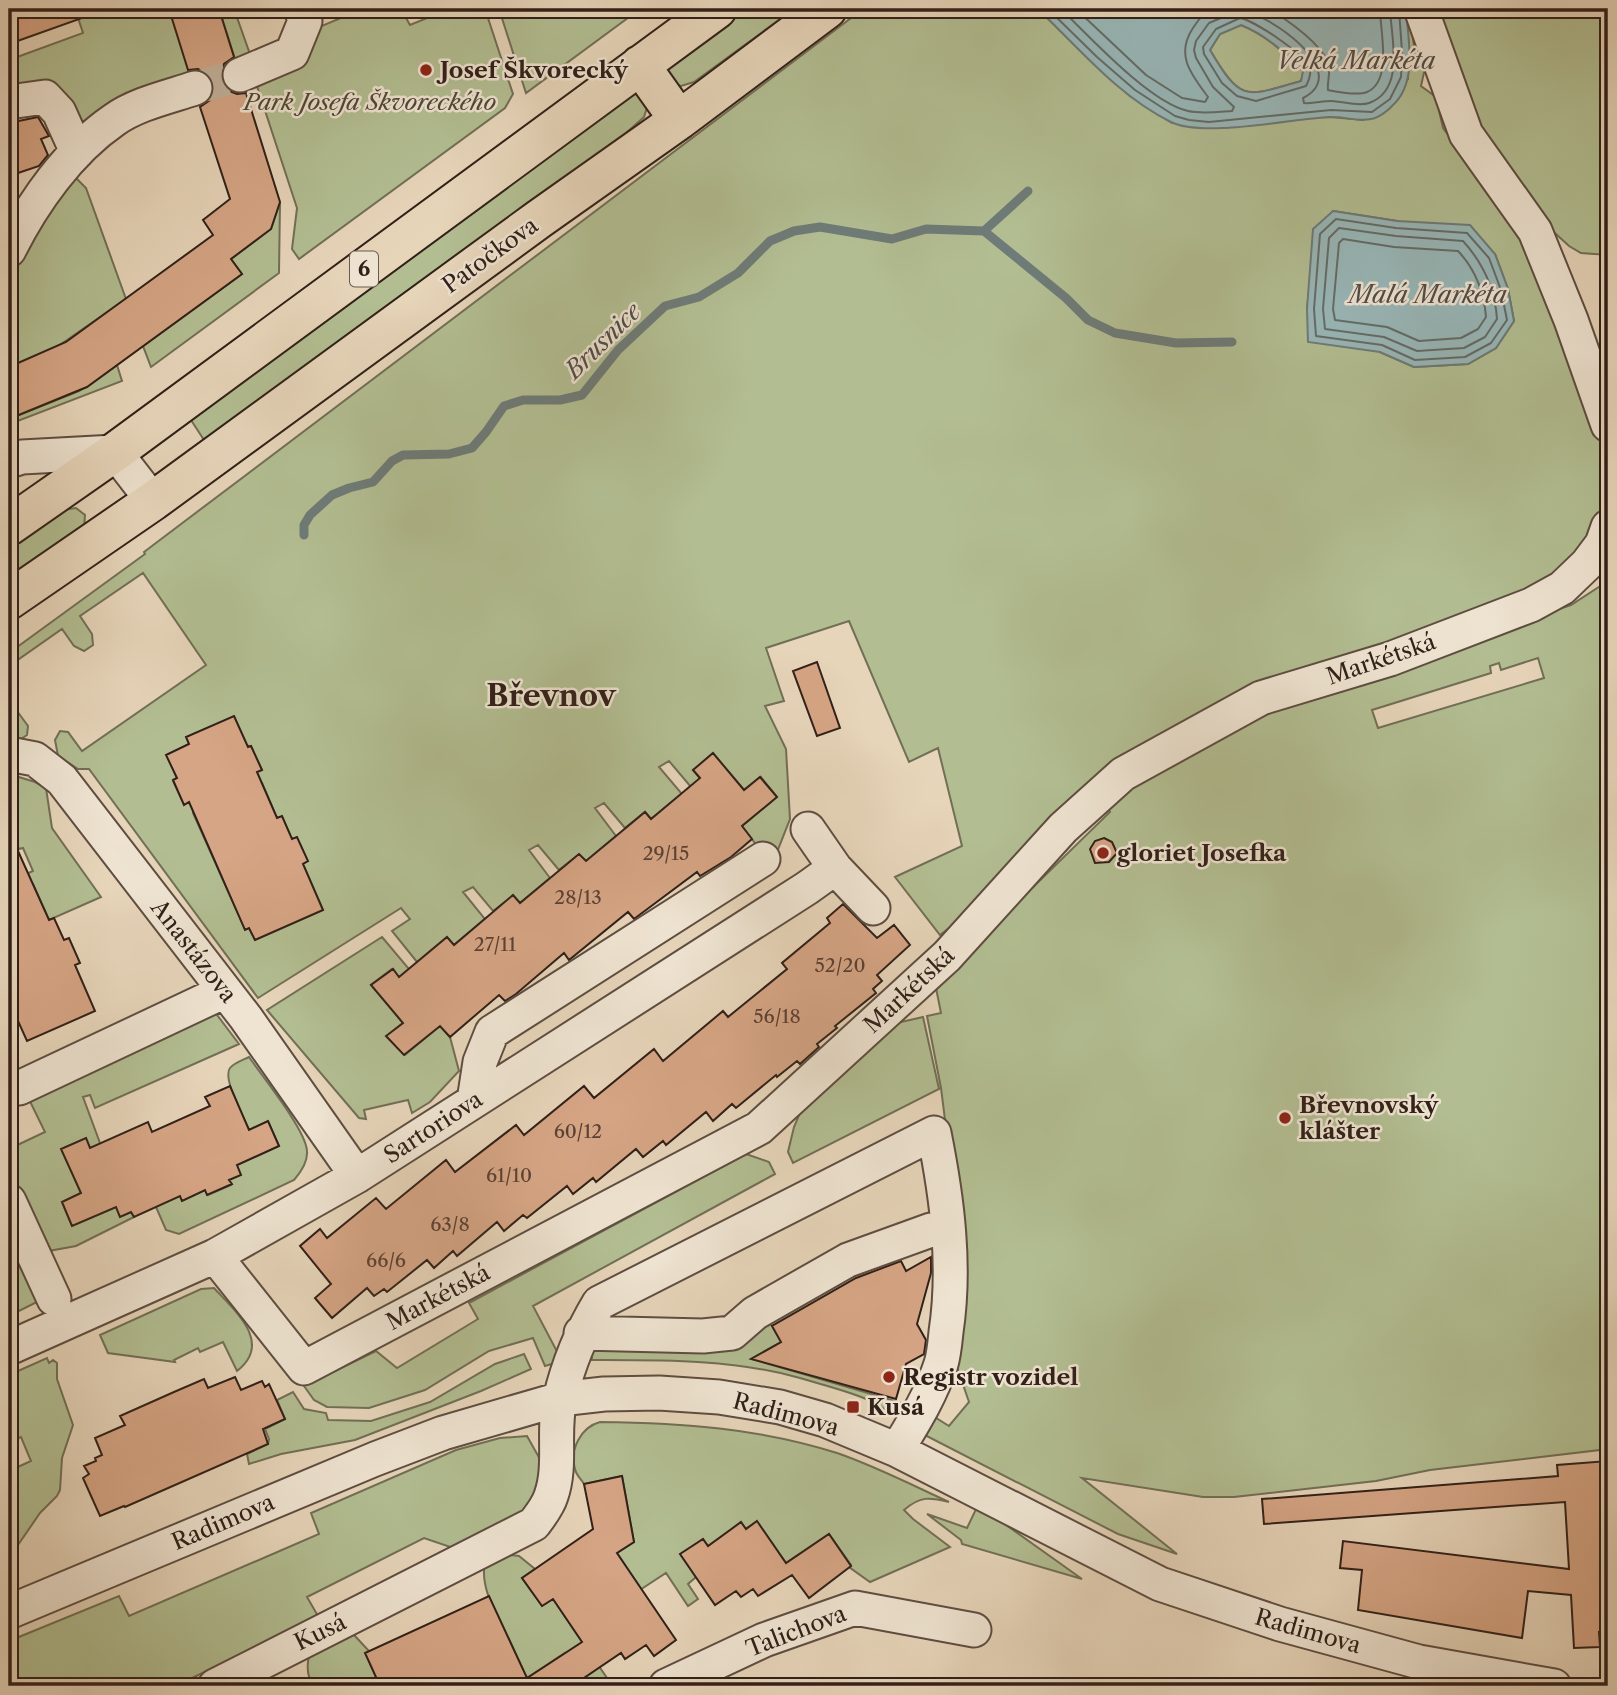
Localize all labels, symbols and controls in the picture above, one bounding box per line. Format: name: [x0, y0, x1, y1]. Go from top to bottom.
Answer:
water label: Velká Markéta: [1276, 46, 1436, 75]
place label: Josef Škvorecký: [436, 56, 629, 84]
marker: Josef Škvorecký: [418, 62, 434, 78]
park label: Park Josefa Škvoreckého: [242, 88, 496, 116]
street label: Patočkova: [437, 210, 544, 299]
road number: 6: [350, 252, 378, 286]
water label: Malá Markéta: [1346, 280, 1507, 309]
water label: Brusnice: [557, 296, 648, 386]
street label: Markétská: [1323, 627, 1440, 691]
district label: Břevnov: [486, 677, 617, 714]
place label: gloriet Josefka: [1116, 839, 1287, 867]
house number: 29/15: [643, 842, 689, 865]
marker: gloriet Josefka: [1095, 845, 1111, 861]
house number: 28/13: [554, 886, 602, 909]
street label: Anastázova: [145, 893, 243, 1009]
house number: 27/11: [474, 933, 516, 956]
street label: Markétská: [858, 941, 961, 1039]
house number: 52/20: [814, 954, 866, 977]
house number: 56/18: [753, 1005, 801, 1028]
street label: Sartoriova: [379, 1084, 488, 1169]
place label: Břevnovský klášter: [1299, 1091, 1439, 1145]
marker: Břevnovský klášter: [1277, 1110, 1293, 1126]
house number: 60/12: [554, 1120, 602, 1143]
house number: 61/10: [486, 1164, 532, 1187]
house number: 63/8: [430, 1213, 470, 1236]
house number: 66/6: [366, 1249, 406, 1272]
street label: Markétská: [381, 1258, 495, 1336]
place label: Registr vozidel: [903, 1363, 1078, 1391]
marker: Registr vozidel: [881, 1369, 897, 1385]
street label: Radimova: [730, 1386, 843, 1442]
place label: Kusá: [867, 1393, 925, 1421]
marker: Kusá: [845, 1399, 861, 1415]
street label: Radimova: [167, 1488, 279, 1556]
street label: Talichova: [742, 1599, 851, 1663]
street label: Radimova: [1252, 1603, 1365, 1660]
street label: Kusá: [290, 1607, 351, 1656]

